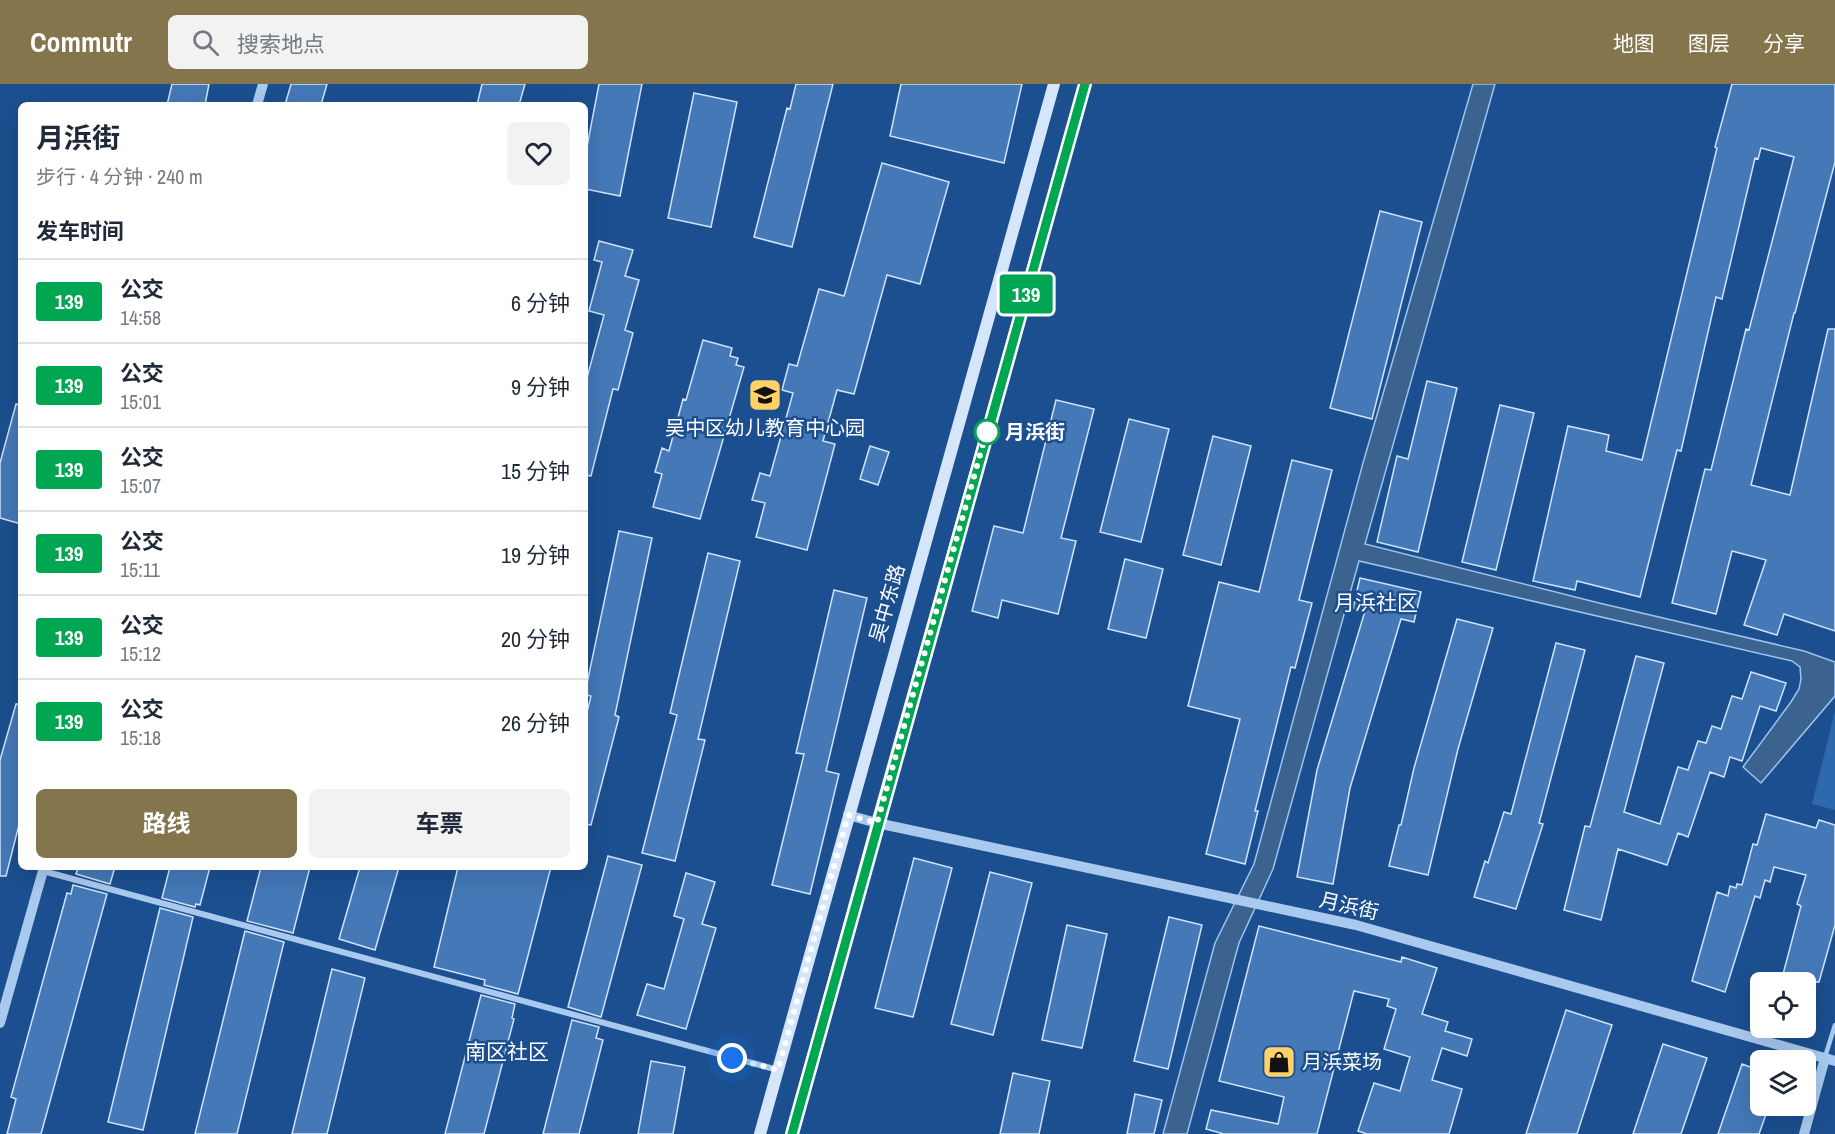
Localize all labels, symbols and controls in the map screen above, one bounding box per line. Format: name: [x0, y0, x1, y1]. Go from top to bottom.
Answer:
search box: [168, 15, 588, 69]
text: Commutr: [30, 23, 132, 61]
icon: search: [189, 26, 222, 59]
text: 搜索地点: [237, 29, 325, 59]
text: 地图: [1613, 29, 1655, 58]
text: 图层: [1688, 29, 1730, 58]
text: 分享: [1763, 29, 1805, 58]
text: 月浜街: [36, 119, 120, 157]
button: heart: [507, 122, 570, 185]
text: 步行 · 4 分钟 · 240 m: [36, 163, 203, 190]
text: 发车时间: [36, 216, 124, 246]
text: 公交: [120, 274, 164, 304]
line badge: 139: [992, 274, 1060, 314]
text: 139: [1012, 280, 1040, 309]
text: 139: [55, 287, 83, 316]
text: 6 分钟: [511, 288, 570, 318]
text: 14:58: [120, 304, 161, 331]
text: 公交: [120, 358, 164, 388]
text: 139: [55, 371, 83, 400]
text: 9 分钟: [511, 372, 570, 402]
school or university icon: 吴中区幼儿教育中心园: [747, 377, 783, 413]
text: 15:01: [120, 388, 161, 415]
place label: 吴中区幼儿教育中心园: [665, 414, 865, 441]
place label: 月浜街: [1005, 418, 1065, 445]
marker: 月浜街: [974, 419, 1000, 445]
text: 公交: [120, 442, 164, 472]
text: 139: [55, 455, 83, 484]
text: 15 分钟: [501, 456, 570, 486]
text: 15:07: [120, 472, 161, 499]
text: 公交: [120, 526, 164, 556]
text: 139: [55, 539, 83, 568]
text: 19 分钟: [501, 540, 570, 570]
text: 15:11: [120, 556, 160, 583]
street label: 吴中东路: [863, 561, 911, 645]
district label: 月浜社区: [1334, 588, 1418, 617]
text: 公交: [120, 610, 164, 640]
text: 139: [55, 623, 83, 652]
text: 20 分钟: [501, 624, 570, 654]
text: 15:12: [120, 640, 161, 667]
text: 公交: [120, 694, 164, 724]
text: 139: [55, 707, 83, 736]
text: 26 分钟: [501, 708, 570, 738]
text: 15:18: [120, 724, 161, 751]
button: 路线: [36, 789, 297, 858]
button: 车票: [309, 789, 570, 858]
street label: 月浜街: [1317, 886, 1381, 925]
map controls: [1750, 972, 1816, 1116]
button: locate: [1750, 972, 1816, 1038]
district label: 南区社区: [465, 1037, 549, 1066]
your location: [717, 1043, 747, 1073]
shop icon: 月浜菜场: [1261, 1044, 1297, 1080]
place label: 月浜菜场: [1302, 1048, 1382, 1075]
button: layers: [1750, 1050, 1816, 1116]

